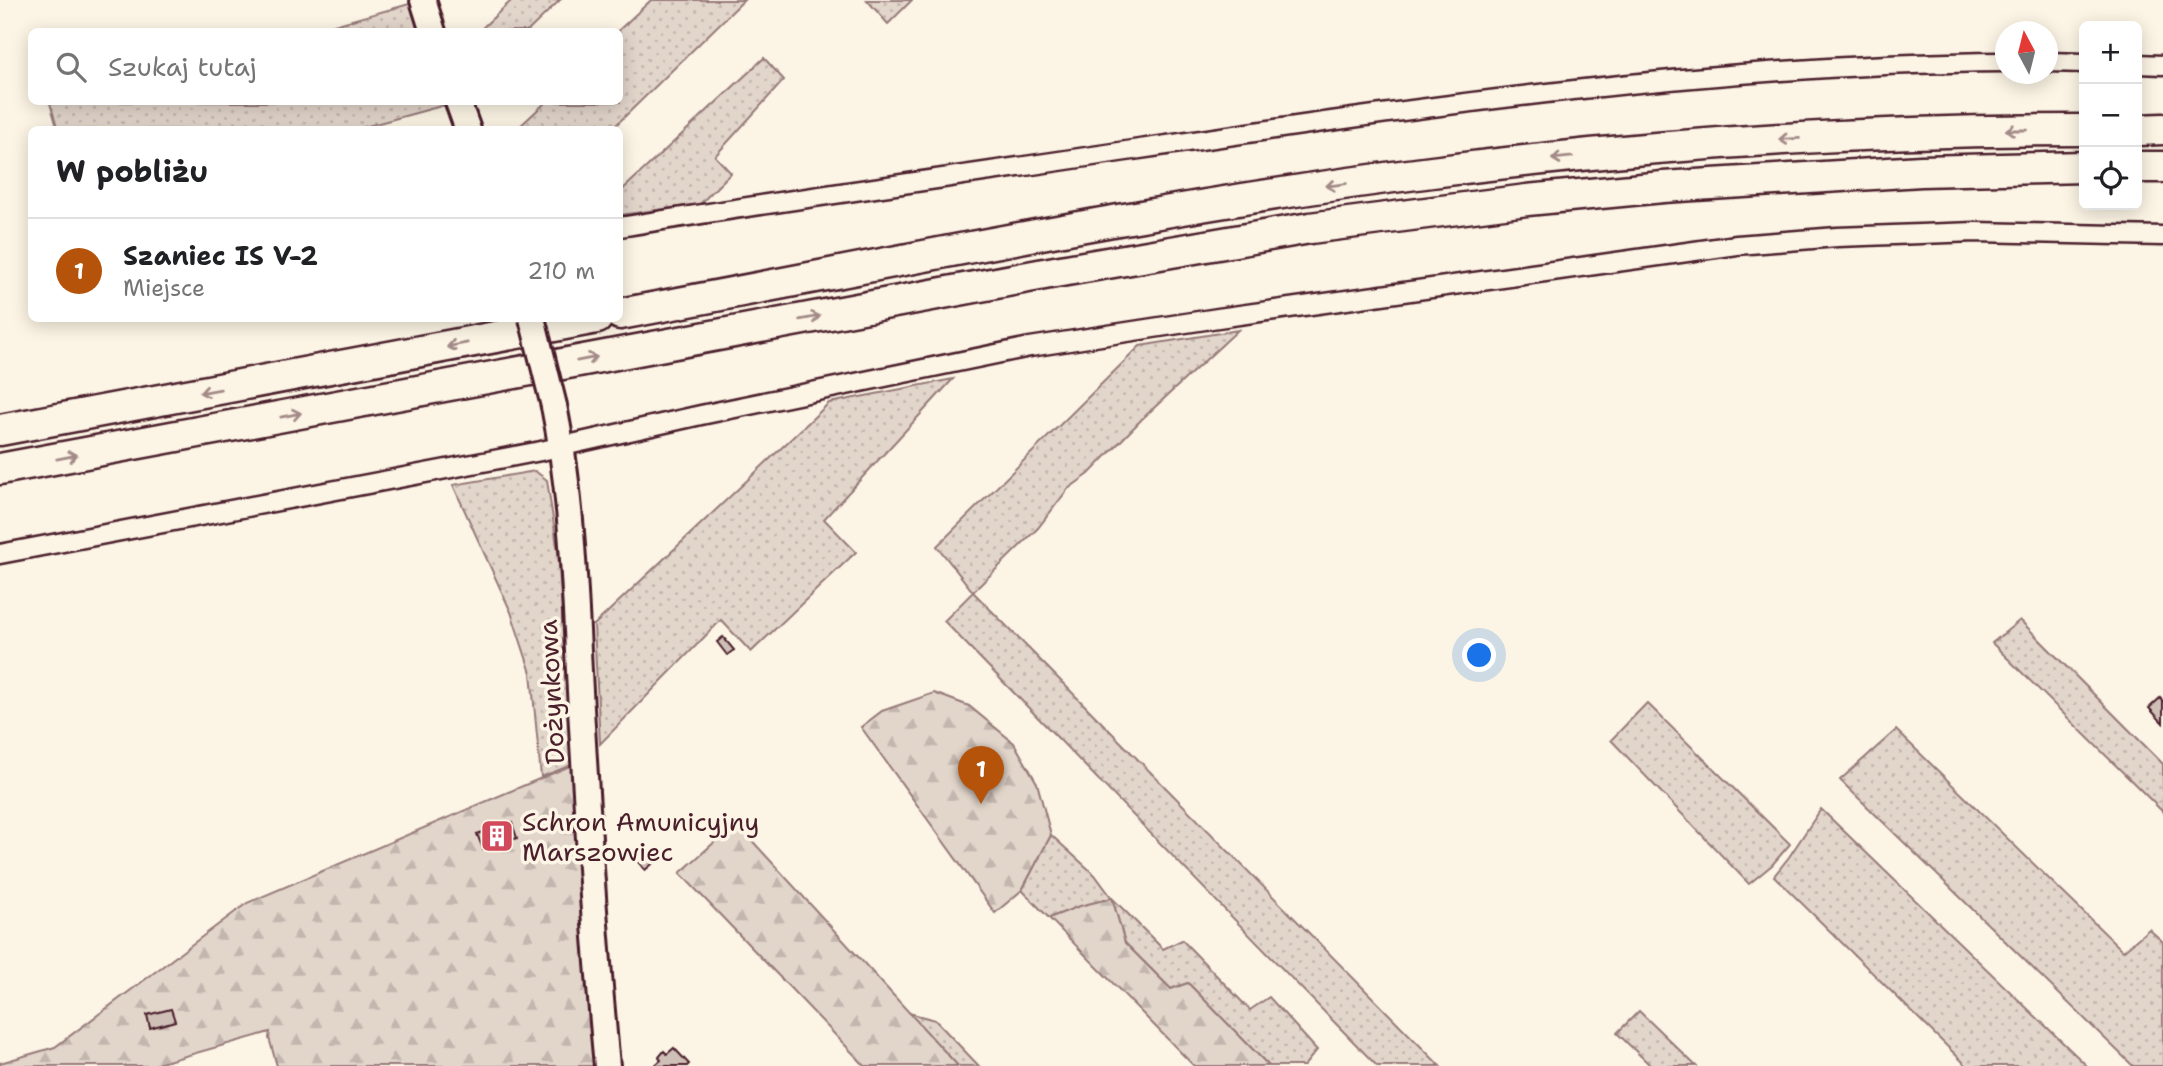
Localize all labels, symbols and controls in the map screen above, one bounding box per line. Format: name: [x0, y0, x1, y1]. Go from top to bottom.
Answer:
north arrow: [1995, 21, 2058, 84]
map controls: [2079, 21, 2142, 210]
button: +: [2079, 21, 2142, 84]
search box: [28, 28, 623, 105]
icon: search: [52, 48, 90, 86]
text: Szukaj tutaj: [108, 49, 257, 84]
button: −: [2079, 84, 2142, 147]
one-way arrow: [2005, 123, 2028, 137]
one-way arrow: [1777, 133, 1800, 146]
button: locate: [2079, 147, 2142, 210]
text: W pobliżu: [56, 151, 208, 192]
one-way arrow: [1551, 152, 1574, 165]
one-way arrow: [1325, 179, 1348, 192]
text: Szaniec IS V-2: [123, 238, 318, 273]
text: 1: [74, 256, 84, 286]
text: 210 m: [527, 256, 595, 286]
text: Miejsce: [123, 273, 205, 303]
one-way arrow: [798, 310, 821, 324]
one-way arrow: [446, 339, 469, 352]
one-way arrow: [575, 352, 598, 365]
one-way arrow: [199, 385, 222, 398]
one-way arrow: [279, 408, 302, 421]
one-way arrow: [55, 449, 78, 463]
street label: Dożynkowa: [530, 619, 572, 765]
your location: [1462, 638, 1496, 672]
pin: 1: [958, 746, 1004, 804]
place label: Schron Amunicyjny Marszowiec: [522, 804, 759, 869]
building icon: Schron Amunicyjny Marszowiec: [478, 817, 516, 855]

